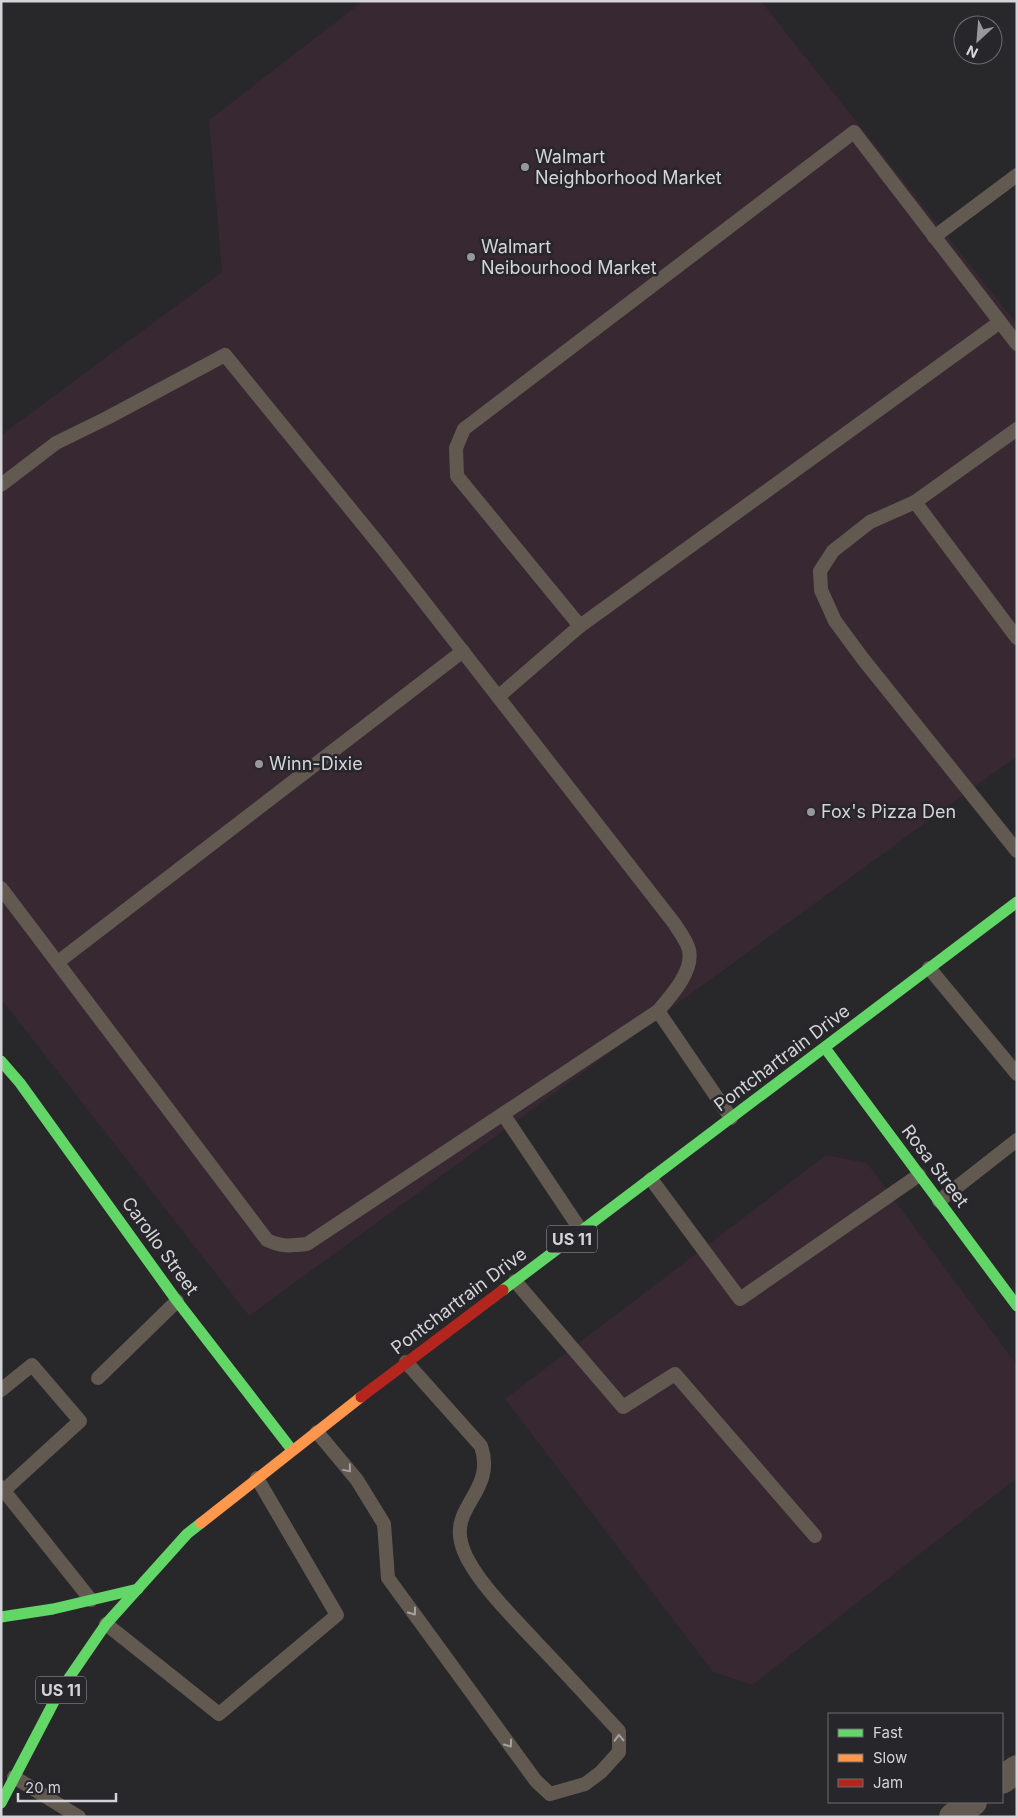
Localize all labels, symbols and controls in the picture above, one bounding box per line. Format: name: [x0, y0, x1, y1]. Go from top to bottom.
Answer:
north arrow: [953, 15, 1003, 65]
text: N: [964, 42, 981, 62]
place label: Walmart Neighborhood Market: [535, 146, 722, 188]
marker: Walmart Neighborhood Market: [519, 161, 531, 173]
place label: Walmart Neibourhood Market: [481, 236, 657, 278]
marker: Walmart Neibourhood Market: [465, 251, 477, 263]
place label: Winn-Dixie: [269, 753, 363, 774]
marker: Winn-Dixie: [253, 758, 265, 770]
place label: Fox's Pizza Den: [821, 801, 956, 822]
marker: Fox's Pizza Den: [805, 806, 817, 818]
street label: Pontchartrain Drive: [710, 1000, 854, 1115]
street label: Rosa Street: [898, 1120, 973, 1211]
street label: Carollo Street: [118, 1193, 203, 1299]
road number: US 11: [547, 1226, 597, 1252]
street label: Pontchartrain Drive: [387, 1243, 531, 1358]
one-way arrow: [343, 1463, 351, 1472]
one-way arrow: [407, 1606, 416, 1616]
road number: US 11: [36, 1676, 86, 1704]
legend: [828, 1713, 1003, 1803]
text: Fast: [873, 1723, 903, 1742]
one-way arrow: [613, 1734, 624, 1742]
one-way arrow: [503, 1738, 512, 1748]
text: Slow: [873, 1748, 907, 1767]
scale bar: [18, 1770, 115, 1802]
text: Jam: [873, 1773, 903, 1792]
text: 20 m: [25, 1778, 61, 1797]

